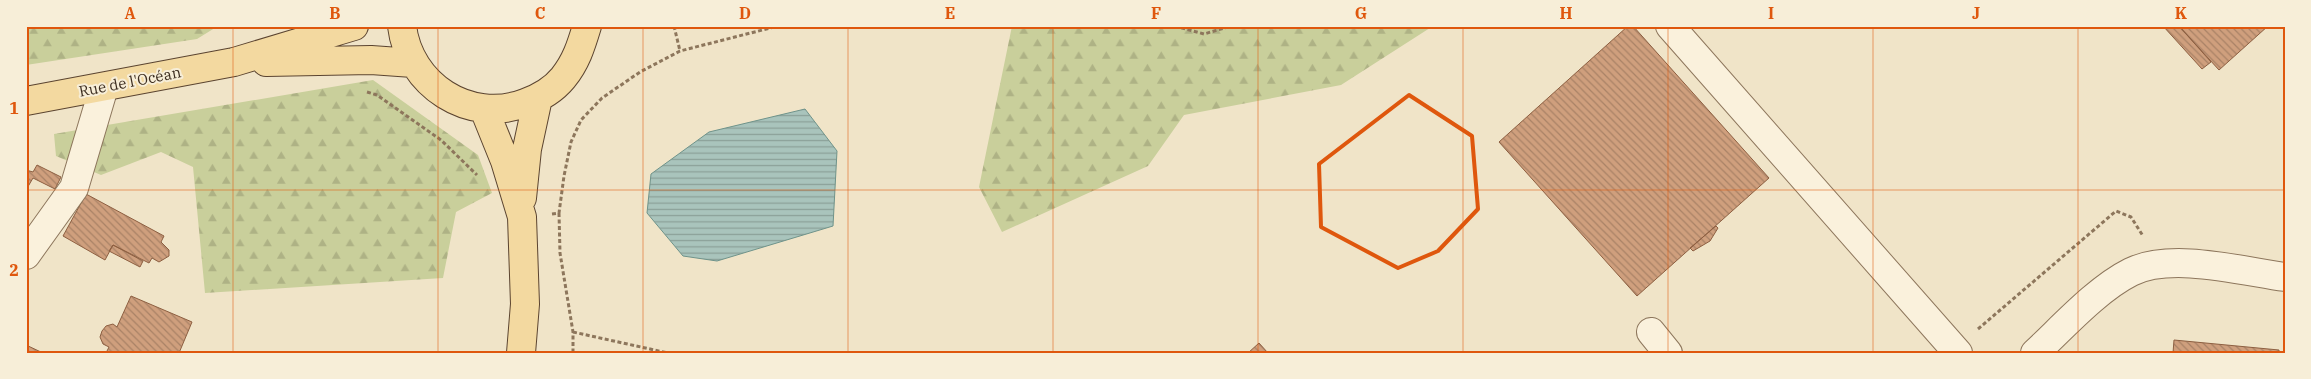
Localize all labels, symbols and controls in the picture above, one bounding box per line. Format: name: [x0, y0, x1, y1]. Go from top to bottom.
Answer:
text: A: [124, 3, 136, 23]
text: B: [329, 3, 341, 23]
text: C: [535, 3, 545, 23]
text: D: [739, 3, 751, 23]
text: E: [945, 3, 955, 23]
text: F: [1151, 3, 1161, 23]
text: G: [1355, 3, 1367, 23]
text: H: [1560, 3, 1573, 23]
text: I: [1768, 3, 1774, 23]
text: J: [1972, 3, 1980, 23]
text: K: [2175, 3, 2188, 23]
street label: Rue de l'Océan: [77, 62, 183, 101]
text: 1: [9, 98, 19, 118]
text: 2: [9, 260, 19, 280]

